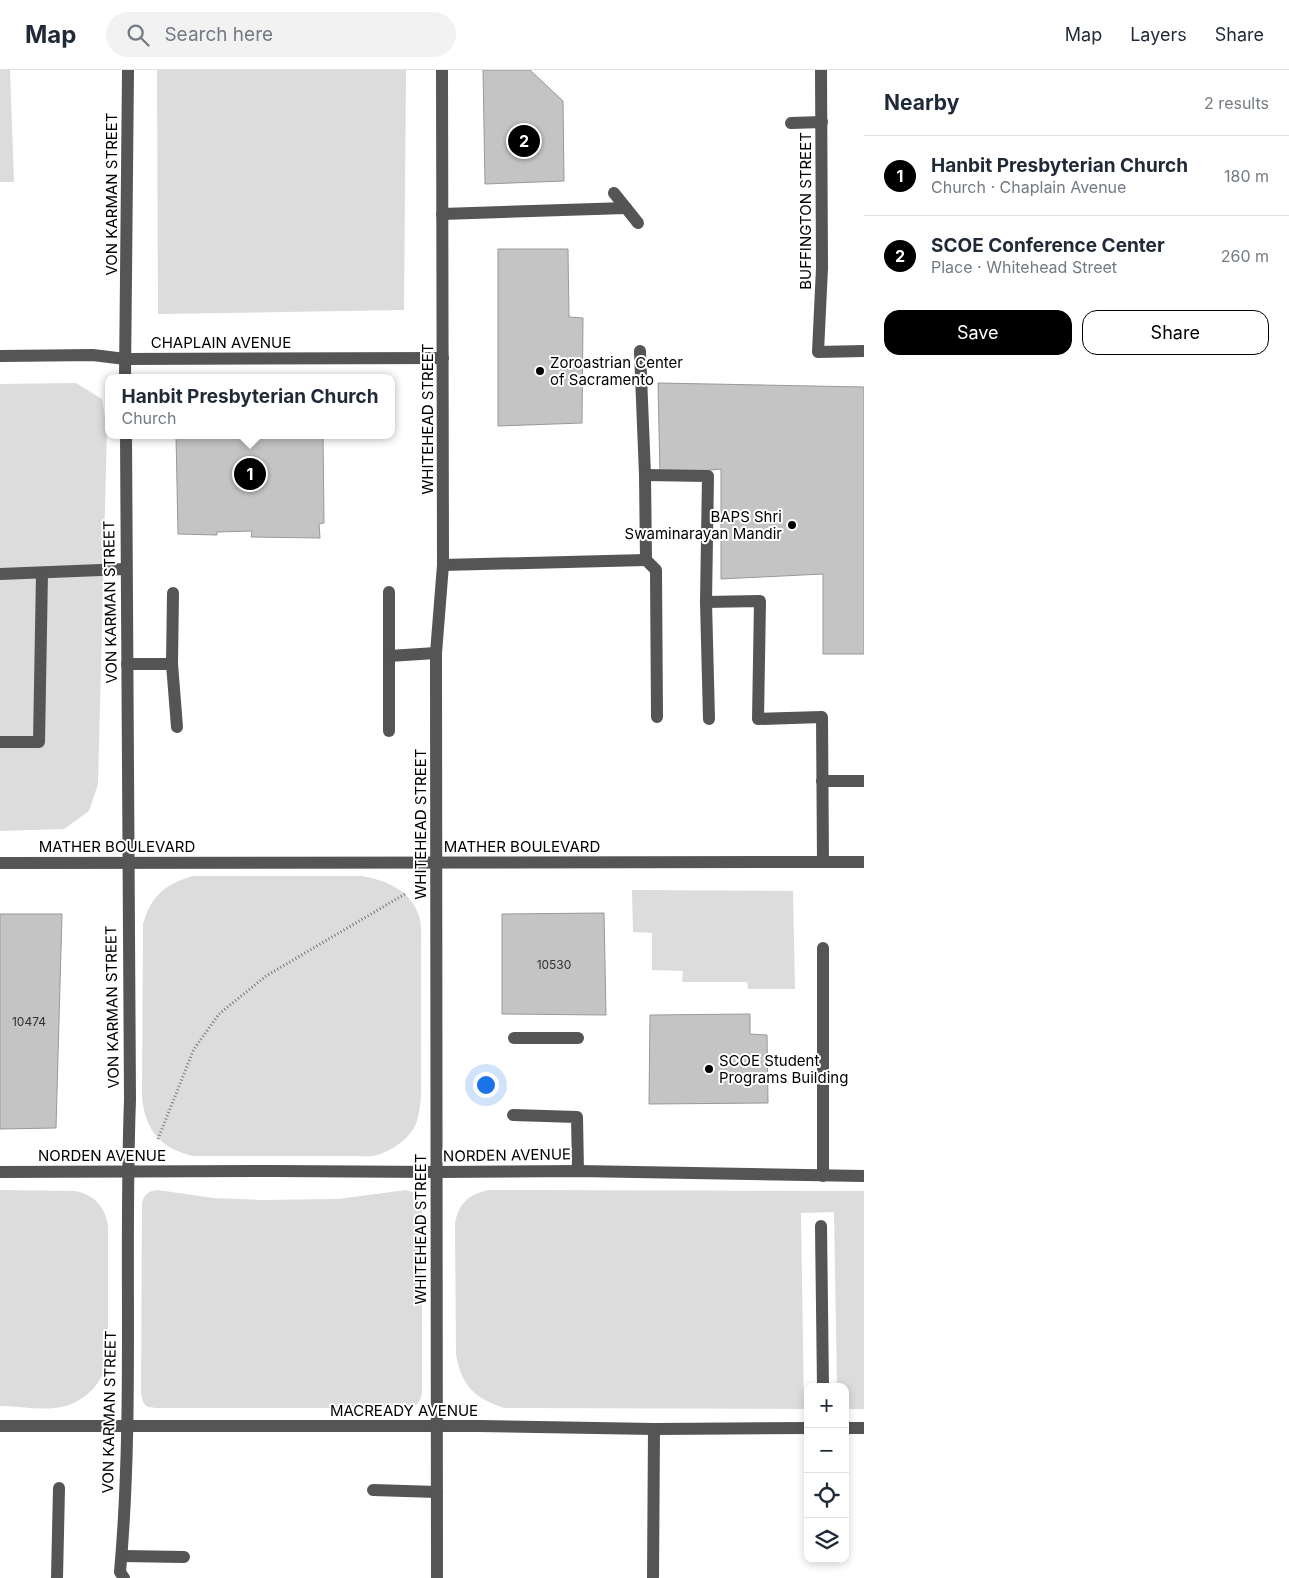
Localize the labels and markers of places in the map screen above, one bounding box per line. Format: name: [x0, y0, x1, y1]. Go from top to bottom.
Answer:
pin: 2: [508, 122, 540, 160]
place label: Zoroastrian Center of Sacramento: [550, 353, 683, 389]
marker: Zoroastrian Center of Sacramento: [534, 365, 546, 377]
pin: 1: [234, 455, 266, 493]
place label: BAPS Shri Swaminarayan Mandir: [625, 507, 782, 543]
marker: BAPS Shri Swaminarayan Mandir: [786, 519, 798, 531]
place label: SCOE Student Programs Building: [719, 1051, 848, 1087]
marker: SCOE Student Programs Building: [703, 1063, 715, 1075]

